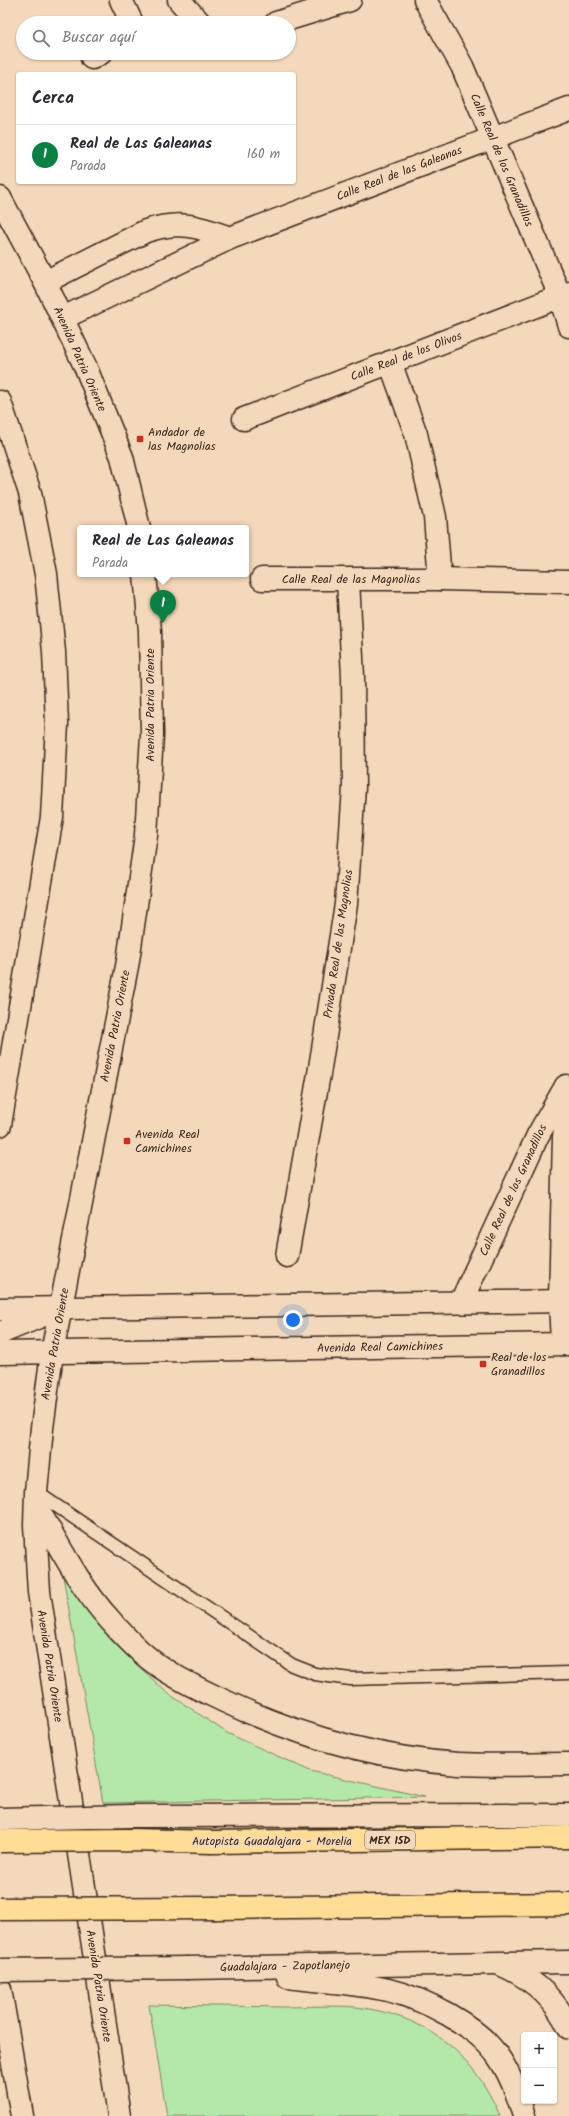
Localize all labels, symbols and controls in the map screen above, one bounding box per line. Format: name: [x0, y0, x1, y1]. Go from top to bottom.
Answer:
search box: [16, 16, 296, 60]
text: Buscar aquí: [62, 26, 135, 50]
icon: search: [30, 27, 52, 49]
text: Cerca: [32, 85, 74, 112]
street label: Calle Real de los Granadillos: [465, 90, 538, 230]
text: Real de Las Galeanas: [70, 132, 212, 156]
street label: Calle Real de las Galeanas: [333, 141, 465, 206]
text: 1: [43, 144, 47, 165]
text: 160 m: [247, 144, 280, 165]
text: Parada: [70, 156, 106, 177]
street label: Avenida Patria Oriente: [48, 303, 112, 415]
street label: Calle Real de los Olivos: [348, 326, 465, 386]
place label: Andador de las Magnolias: [148, 423, 216, 456]
marker: Andador de las Magnolias: [135, 434, 145, 444]
popup: [77, 525, 249, 577]
text: Real de Las Galeanas: [92, 529, 234, 553]
text: Parada: [92, 553, 128, 574]
street label: Calle Real de las Magnolias: [282, 570, 420, 589]
pin: 1: [150, 590, 176, 623]
street label: Avenida Patria Oriente: [141, 648, 160, 762]
street label: Privada Real de las Magnolias: [319, 868, 358, 1020]
street label: Avenida Patria Oriente: [95, 968, 136, 1084]
street label: Calle Real de los Granadillos: [475, 1121, 552, 1259]
place label: Avenida Real Camichines: [135, 1125, 199, 1158]
marker: Avenida Real Camichines: [122, 1136, 132, 1146]
street label: Avenida Patria Oriente: [36, 1286, 75, 1402]
your location: [283, 1310, 303, 1330]
street label: Avenida Real Camichines: [317, 1337, 443, 1358]
place label: Real de los Granadillos: [491, 1348, 546, 1381]
marker: Real de los Granadillos: [478, 1359, 488, 1369]
street label: Avenida Patria Oriente: [31, 1609, 68, 1724]
road number: MEX 15D: [365, 1831, 415, 1849]
street label: Autopista Guadalajara - Morelia: [192, 1832, 352, 1851]
street label: Avenida Patria Oriente: [80, 1929, 117, 2044]
street label: Guadalajara - Zapotlanejo: [220, 1956, 350, 1977]
map controls: [521, 2032, 557, 2104]
button: +: [521, 2032, 557, 2068]
button: −: [521, 2068, 557, 2104]

